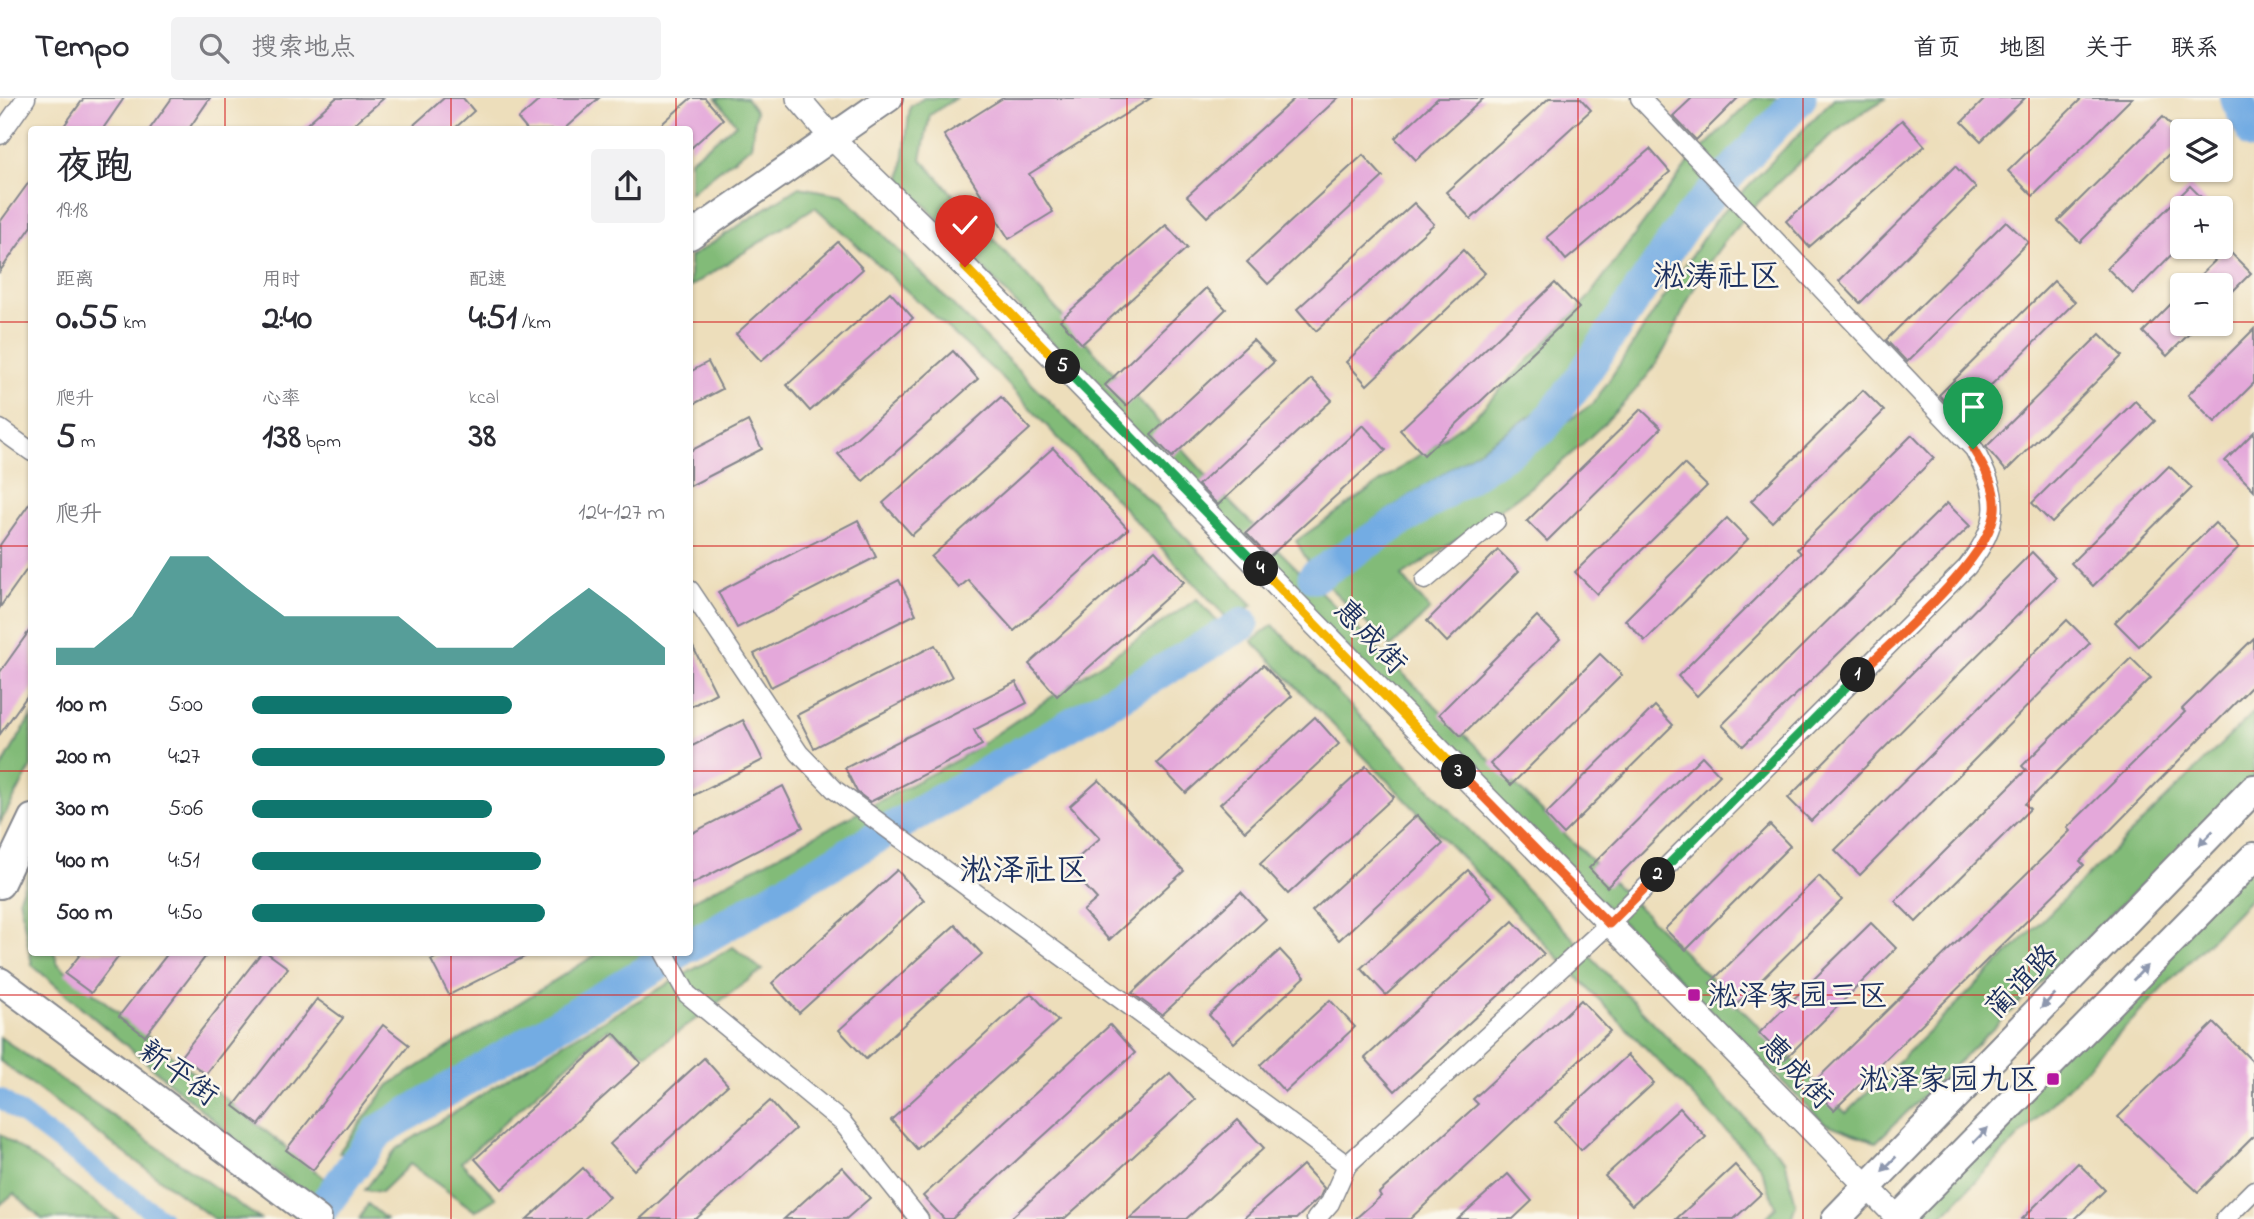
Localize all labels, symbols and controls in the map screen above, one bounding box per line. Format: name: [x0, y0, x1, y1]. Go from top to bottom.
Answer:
search box: [171, 17, 661, 80]
text: Tempo: [35, 24, 129, 72]
icon: search: [195, 29, 233, 67]
text: 搜索地点: [251, 30, 355, 68]
text: 首页: [1913, 32, 1961, 67]
text: 地图: [1999, 32, 2047, 67]
text: 关于: [2085, 32, 2133, 67]
text: 联系: [2171, 32, 2219, 67]
map controls: [2170, 119, 2233, 336]
button: layers: [2170, 119, 2233, 182]
text: 夜跑: [56, 141, 132, 197]
button: share: [591, 149, 665, 223]
text: 19:18: [56, 195, 88, 228]
pin: [935, 195, 995, 267]
button: +: [2170, 196, 2233, 259]
icon: check: [946, 206, 984, 244]
district label: 淞涛社区: [1653, 255, 1781, 302]
text: 距离: [56, 267, 94, 294]
text: 用时: [262, 267, 300, 294]
text: 配速: [469, 267, 507, 294]
button: −: [2170, 273, 2233, 336]
text: 0.55: [56, 294, 118, 345]
text: 2:40: [262, 294, 312, 345]
text: 4:51: [469, 294, 517, 345]
text: km: [118, 310, 146, 337]
text: /km: [517, 310, 551, 337]
pin: 5: [1046, 350, 1080, 384]
text: 5: [1057, 353, 1068, 380]
pin: [1943, 377, 2003, 449]
text: kcal: [469, 385, 499, 412]
text: 爬升: [56, 386, 94, 413]
text: 心率: [262, 386, 300, 413]
icon: arrive: [1954, 388, 1992, 426]
text: 38: [469, 412, 496, 463]
text: 5: [56, 413, 76, 464]
text: 138: [262, 413, 301, 464]
text: m: [76, 429, 96, 456]
text: bpm: [301, 429, 341, 456]
text: 124–127 m: [578, 497, 665, 530]
text: 爬升: [56, 499, 102, 532]
pin: 4: [1244, 552, 1278, 587]
text: 4: [1257, 555, 1264, 582]
street label: 惠成街: [1322, 590, 1416, 686]
pin: 1: [1840, 658, 1876, 692]
text: 1: [1854, 661, 1861, 688]
text: 100 m: [56, 689, 107, 722]
text: 5:00: [168, 689, 203, 722]
text: 200 m: [56, 741, 111, 774]
text: 4:27: [168, 741, 200, 774]
pin: 3: [1442, 754, 1476, 790]
text: 3: [1455, 758, 1462, 785]
text: 300 m: [56, 793, 109, 826]
text: 5:06: [168, 793, 203, 826]
one-way arrow: [2199, 829, 2215, 846]
text: 400 m: [56, 845, 109, 878]
text: 4:51: [168, 845, 200, 878]
district label: 淞泽社区: [960, 849, 1088, 896]
pin: 2: [1640, 858, 1676, 892]
text: 2: [1653, 861, 1662, 888]
text: 500 m: [56, 897, 113, 930]
text: 4:50: [168, 897, 203, 930]
street label: 蔺谊路: [1976, 935, 2070, 1031]
one-way arrow: [2131, 964, 2148, 981]
place label: 淞泽家园三区: [1708, 976, 1888, 1020]
marker: 淞泽家园三区: [1686, 987, 1702, 1003]
one-way arrow: [2040, 992, 2056, 1009]
street label: 惠成街: [1748, 1025, 1842, 1121]
street label: 新平街: [128, 1030, 227, 1119]
place label: 淞泽家园九区: [1859, 1060, 2039, 1104]
marker: 淞泽家园九区: [2045, 1071, 2061, 1087]
one-way arrow: [1972, 1127, 1988, 1144]
one-way arrow: [1881, 1156, 1898, 1173]

